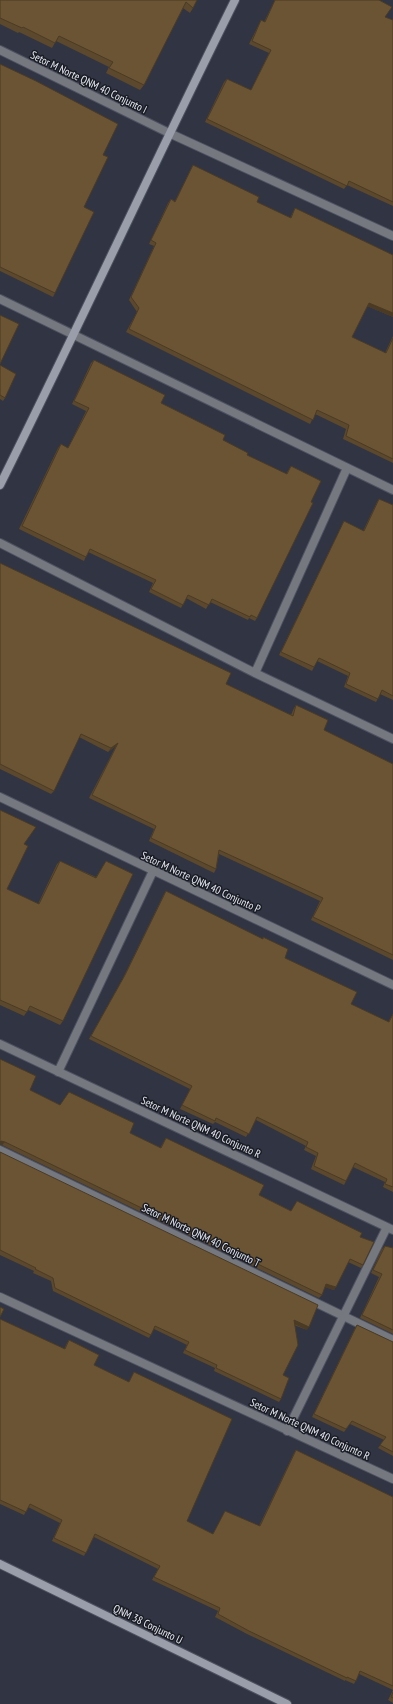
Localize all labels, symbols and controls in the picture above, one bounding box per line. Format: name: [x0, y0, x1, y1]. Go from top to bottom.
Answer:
street label: Setor M Norte QNM 40 Conjunto I: [29, 48, 149, 116]
street label: Setor M Norte QNM 40 Conjunto P: [139, 848, 263, 916]
street label: Setor M Norte QNM 40 Conjunto R: [139, 1093, 263, 1161]
street label: Setor M Norte QNM 40 Conjunto T: [140, 1200, 262, 1270]
street label: Setor M Norte QNM 40 Conjunto R: [248, 1395, 372, 1463]
street label: QNM 38 Conjunto U: [111, 1601, 185, 1647]

